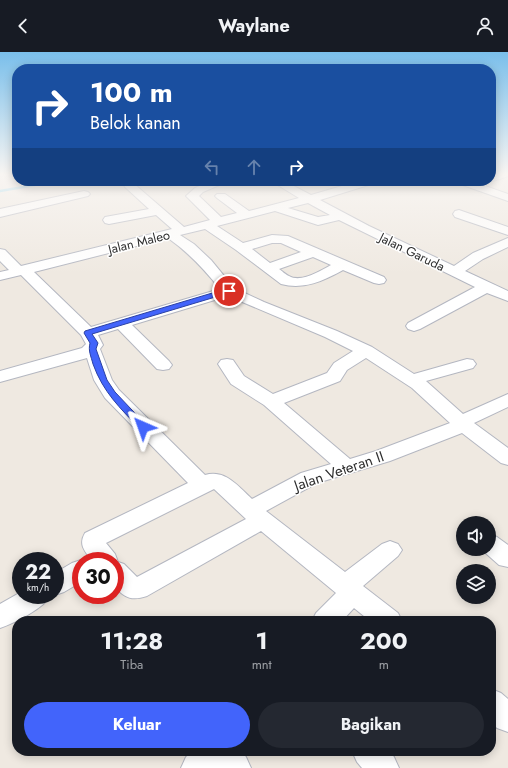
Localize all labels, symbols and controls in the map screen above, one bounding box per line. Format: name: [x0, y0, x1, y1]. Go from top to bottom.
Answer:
text: Waylane: [218, 13, 290, 39]
icon: back: [12, 15, 34, 37]
icon: person: [474, 15, 496, 37]
text: 100 m: [90, 72, 173, 113]
icon: right: [24, 80, 76, 132]
text: Belok kanan: [90, 110, 181, 136]
icon: left: [201, 156, 223, 178]
icon: ahead: [243, 156, 265, 178]
icon: right: [285, 156, 307, 178]
street label: Jalan Maleo: [104, 225, 172, 259]
street label: Jalan Garuda: [374, 227, 448, 276]
pin: [212, 274, 246, 308]
icon: arrive: [218, 280, 240, 302]
position arrow: [122, 406, 164, 448]
street label: Jalan Veteran II: [289, 445, 387, 497]
map controls: [456, 516, 496, 604]
button: sound: [456, 516, 496, 556]
speed limit sign: 30: [72, 552, 124, 604]
text: 22: [25, 558, 51, 587]
button: layers: [456, 564, 496, 604]
text: km/h: [27, 580, 49, 595]
text: 11:28: [100, 623, 163, 658]
text: 1: [256, 623, 268, 658]
text: 200: [360, 623, 408, 658]
text: Tiba: [120, 655, 143, 674]
text: mnt: [252, 655, 272, 674]
text: m: [379, 655, 389, 674]
button: Keluar: [24, 702, 250, 748]
button: Bagikan: [258, 702, 484, 748]

